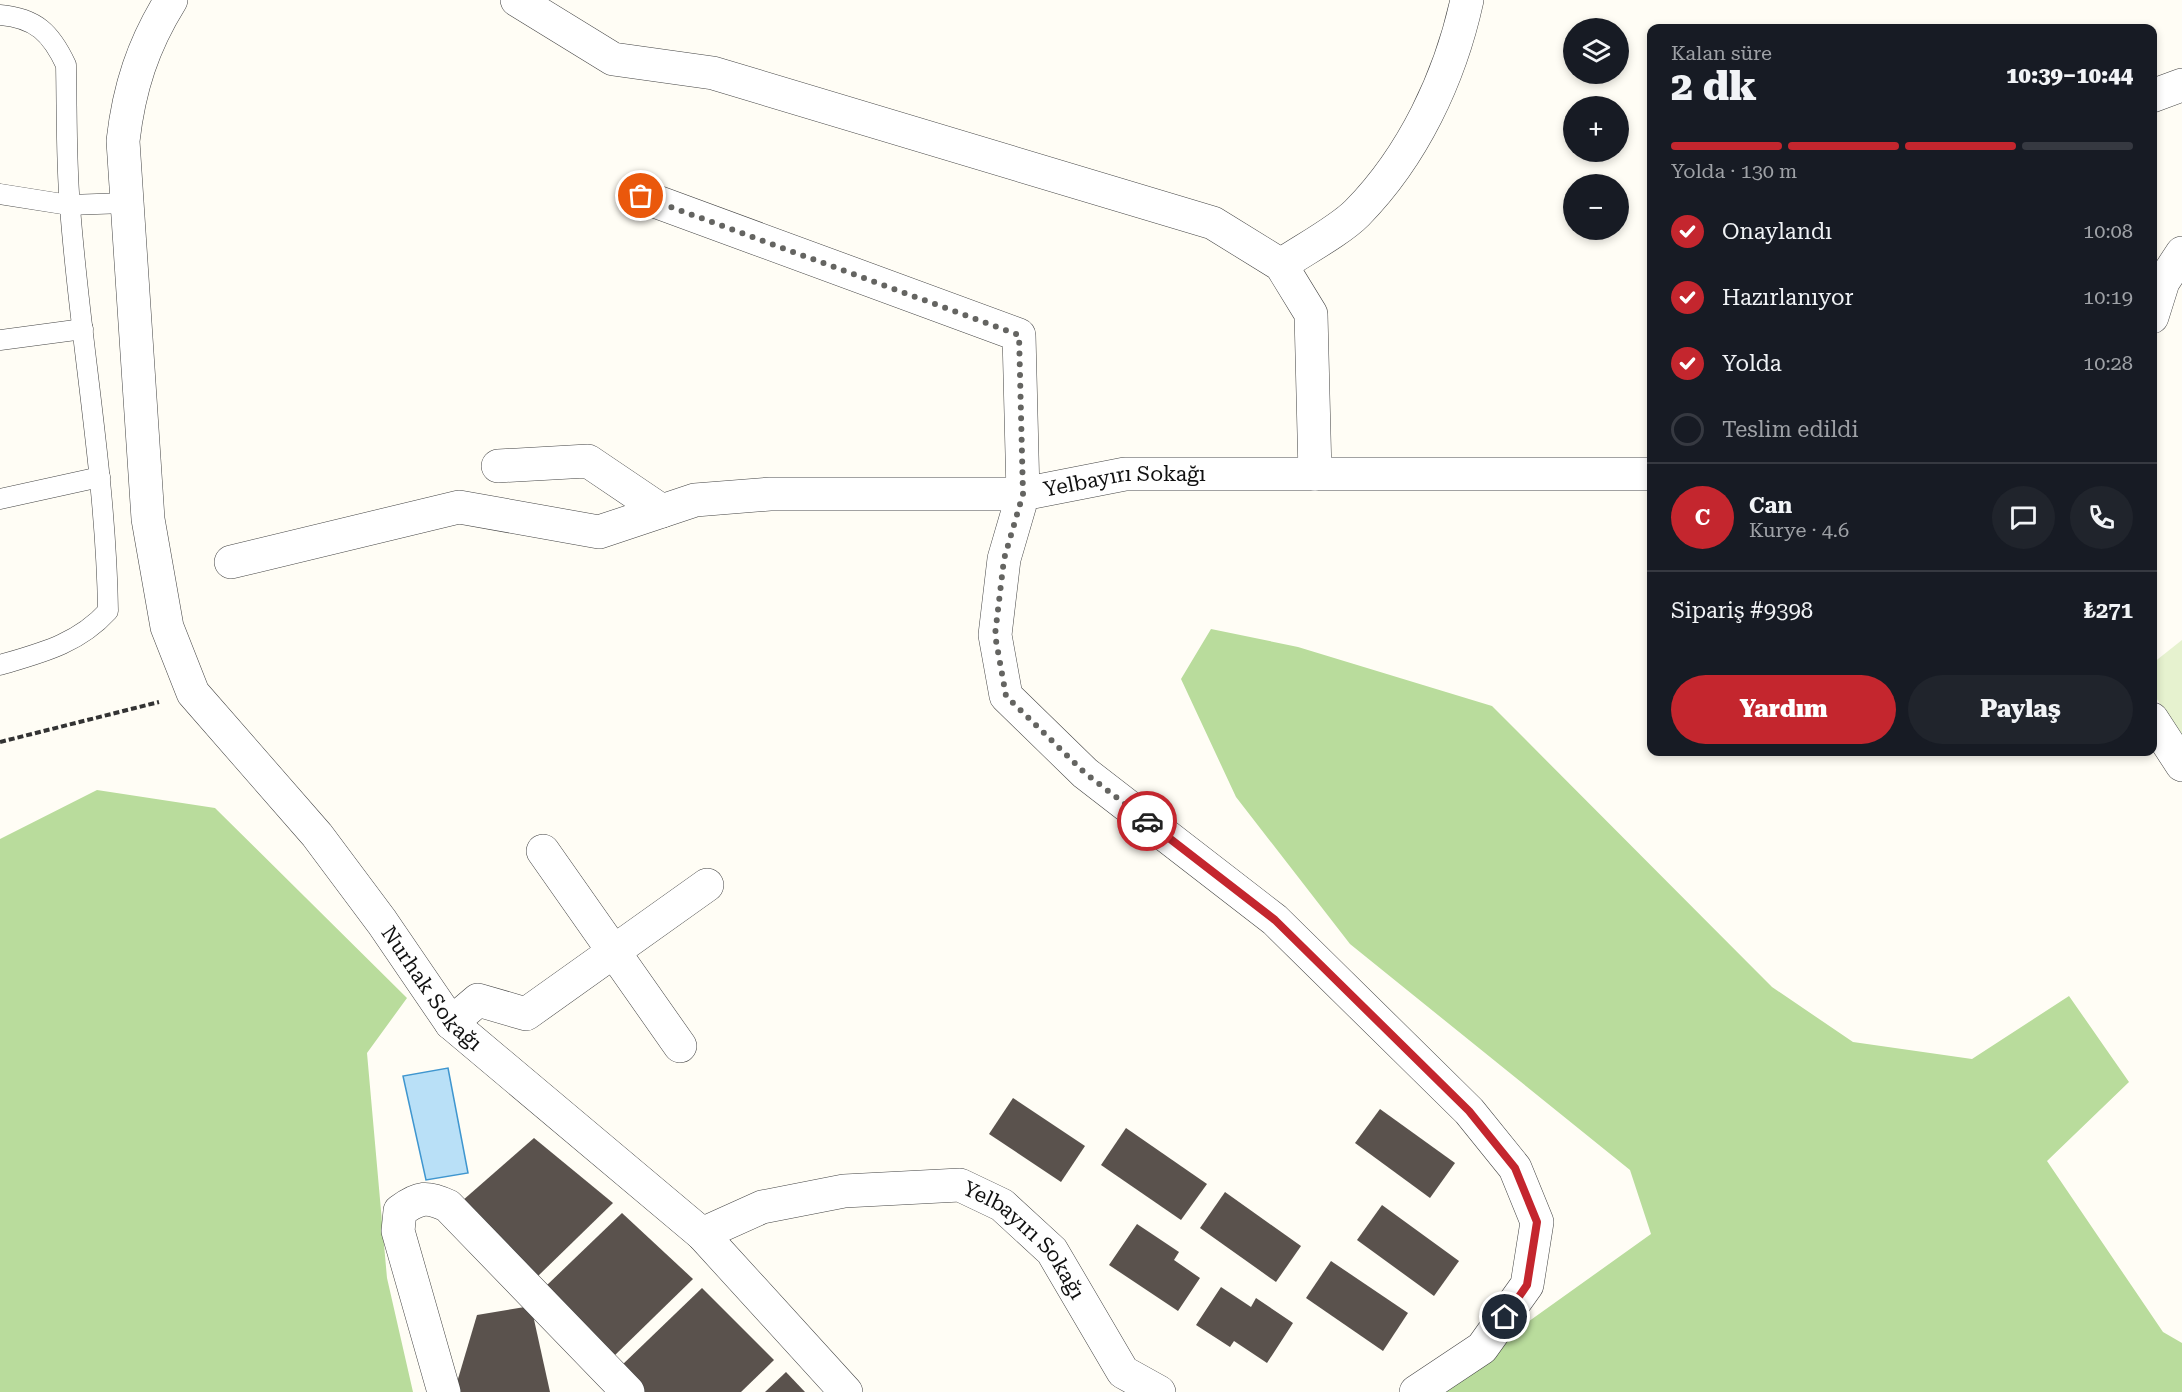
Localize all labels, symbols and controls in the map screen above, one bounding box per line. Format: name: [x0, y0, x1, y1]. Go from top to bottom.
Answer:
map controls: [1563, 18, 1629, 240]
button: layers: [1563, 18, 1629, 84]
text: Kalan süre: [1671, 41, 1772, 65]
text: 10:39–10:44: [2006, 63, 2133, 88]
text: 2 dk: [1671, 64, 1757, 110]
button: +: [1563, 96, 1629, 162]
text: Yolda · 130 m: [1671, 159, 1797, 183]
pin: [615, 170, 666, 221]
button: −: [1563, 174, 1629, 240]
icon: bag: [624, 179, 657, 212]
icon: check: [1671, 215, 1704, 248]
text: Onaylandı: [1722, 219, 1832, 244]
text: 10:08: [2083, 219, 2133, 243]
icon: check: [1671, 281, 1704, 314]
text: Hazırlanıyor: [1722, 285, 1853, 310]
text: 10:19: [2083, 285, 2133, 309]
icon: check: [1671, 347, 1704, 380]
text: Yolda: [1722, 351, 1782, 376]
text: 10:28: [2083, 351, 2133, 375]
text: Teslim edildi: [1722, 417, 1859, 442]
street label: Yelbayırı Sokağı: [1041, 462, 1206, 502]
button: chat: [1992, 486, 2055, 549]
button: phone: [2070, 486, 2133, 549]
text: Can: [1749, 493, 1792, 518]
text: C: [1695, 505, 1710, 530]
text: Kurye · 4.6: [1749, 518, 1849, 542]
text: Sipariş #9398: [1671, 598, 1813, 623]
text: ₺271: [2084, 598, 2133, 623]
button: Yardım: [1671, 675, 1896, 744]
button: Paylaş: [1908, 675, 2133, 744]
courier: [1117, 791, 1177, 851]
icon: car: [1131, 805, 1164, 838]
street label: Nurhak Sokağı: [376, 922, 487, 1056]
street label: Yelbayırı Sokağı: [959, 1176, 1090, 1304]
pin: [1479, 1291, 1530, 1342]
icon: home: [1488, 1300, 1521, 1333]

